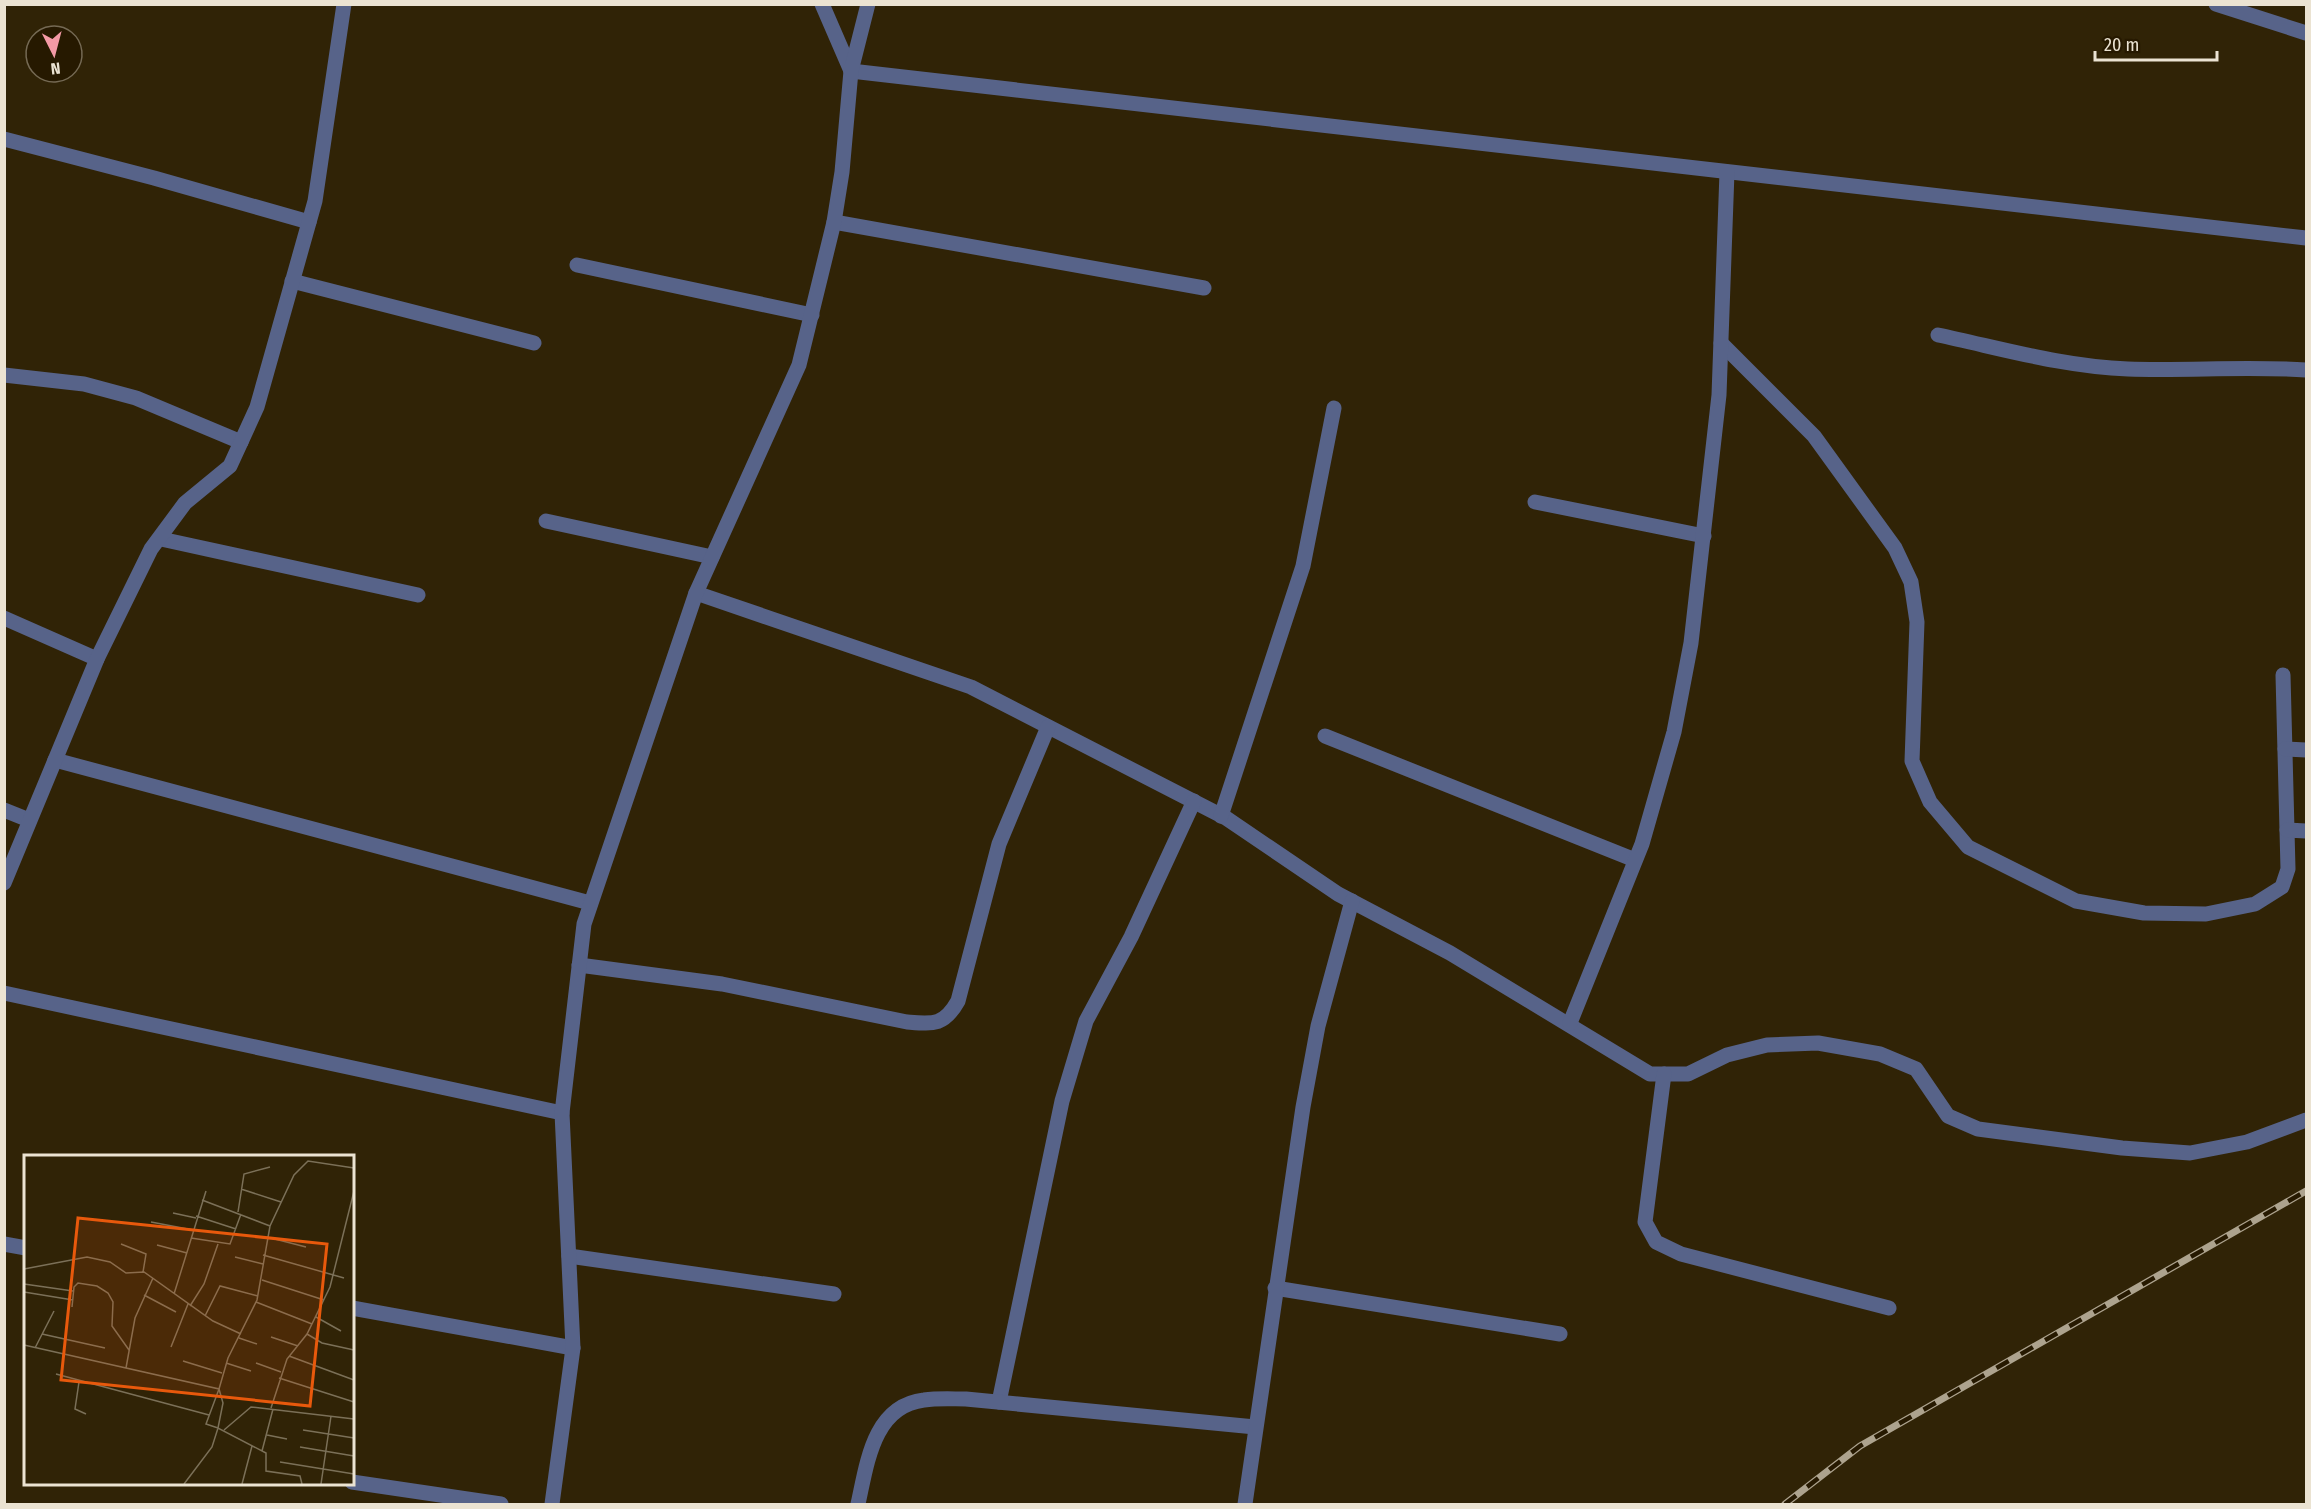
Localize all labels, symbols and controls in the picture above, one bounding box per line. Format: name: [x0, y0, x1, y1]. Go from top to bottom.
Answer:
north arrow: [24, 24, 84, 84]
scale bar: [2095, 24, 2216, 62]
text: 20 m: [2104, 34, 2139, 56]
text: N: [50, 58, 61, 78]
inset map: [24, 1155, 354, 1485]

